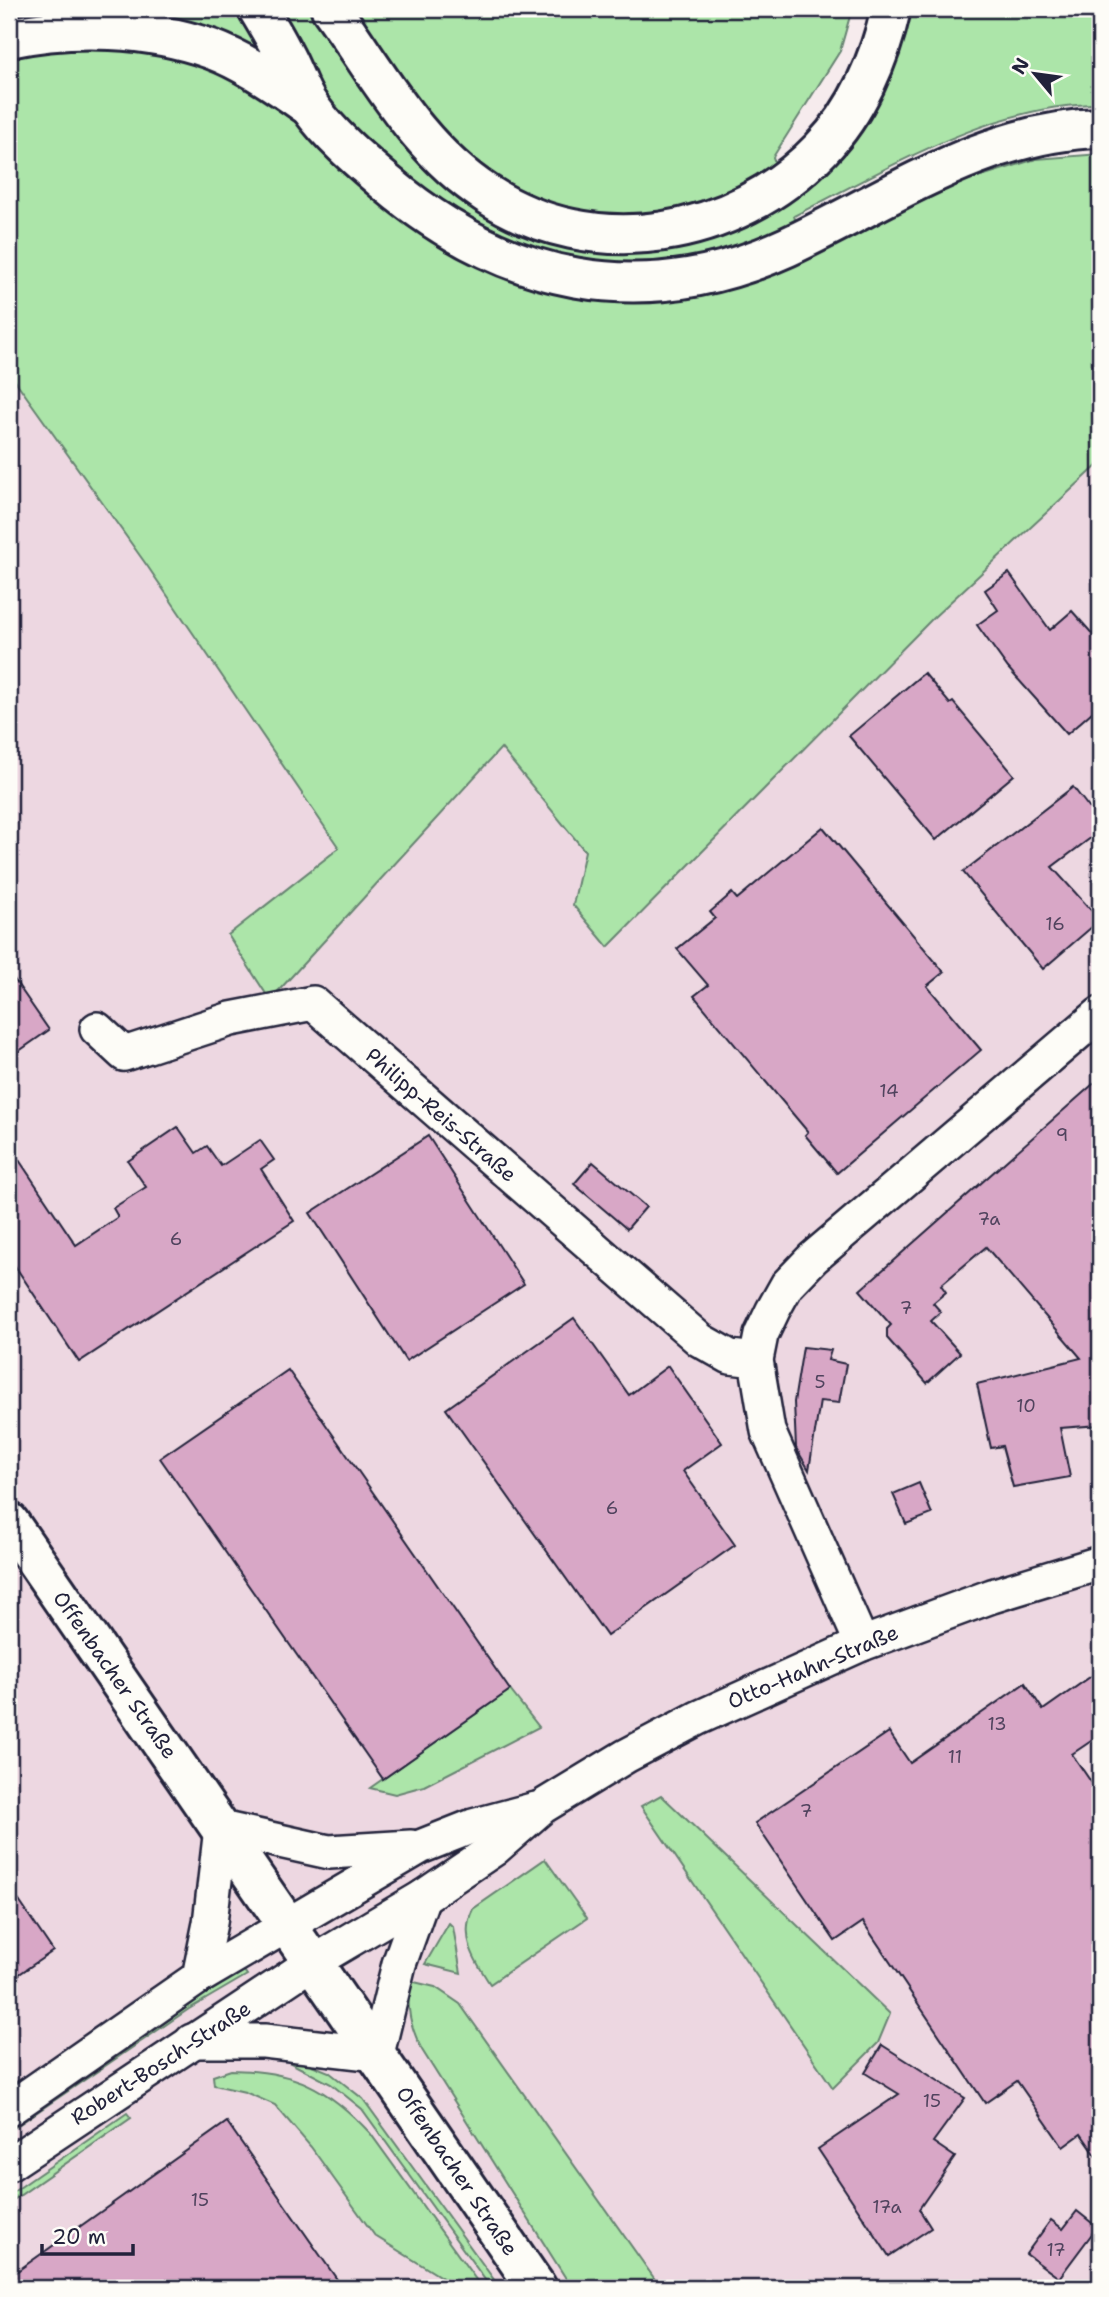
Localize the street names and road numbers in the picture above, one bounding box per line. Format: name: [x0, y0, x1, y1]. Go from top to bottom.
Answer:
street label: Philipp-Reis-Straße: [360, 1042, 522, 1188]
street label: Offenbacher Straße: [46, 1585, 184, 1765]
street label: Otto-Hahn-Straße: [723, 1618, 903, 1716]
street label: Robert-Bosch-Straße: [66, 1994, 256, 2132]
street label: Offenbacher Straße: [390, 2081, 524, 2261]

